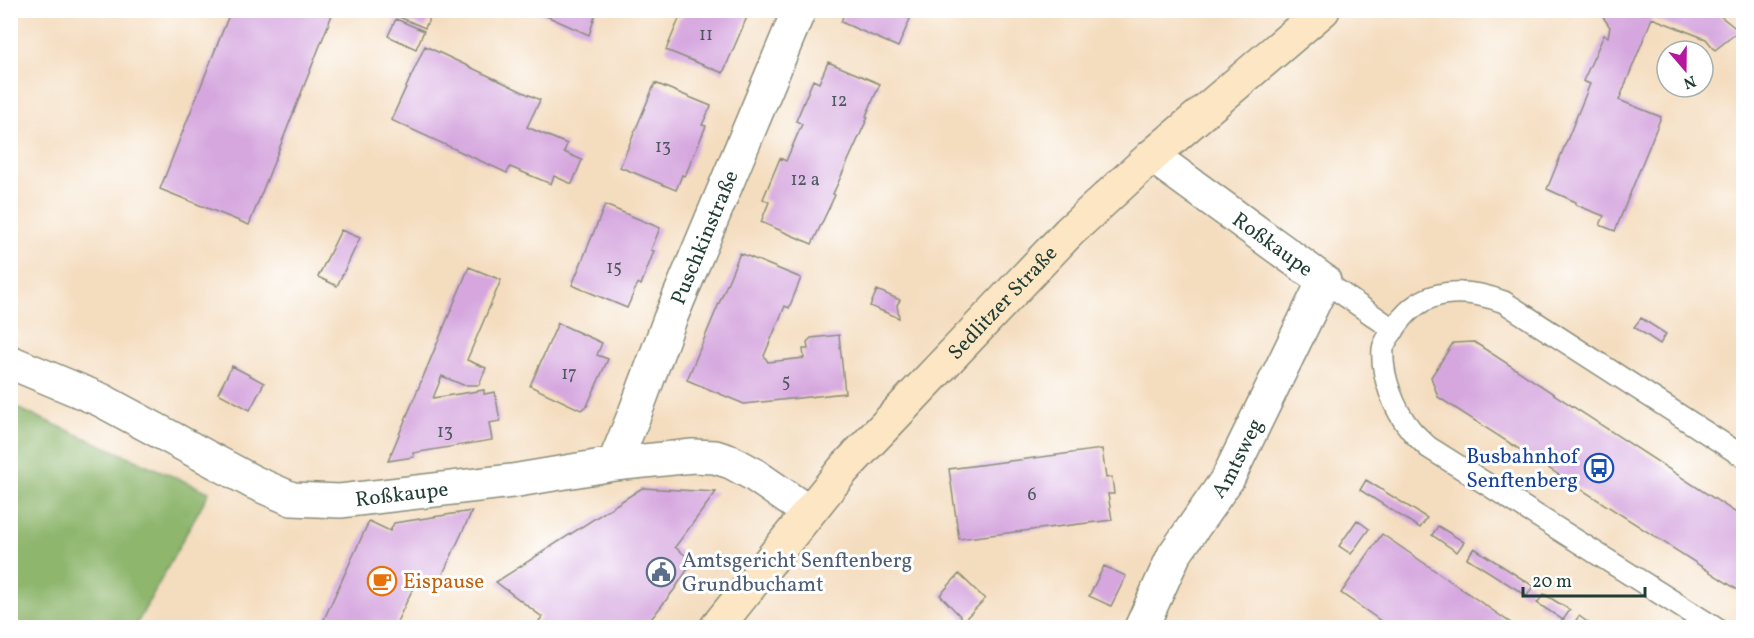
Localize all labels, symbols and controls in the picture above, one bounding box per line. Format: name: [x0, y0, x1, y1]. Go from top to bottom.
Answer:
house number: 11: [699, 23, 713, 48]
north arrow: [1655, 39, 1715, 99]
text: N: [1680, 69, 1699, 94]
house number: 12: [831, 89, 847, 114]
house number: 13: [655, 135, 671, 160]
street label: Puschkinstraße: [665, 166, 746, 309]
house number: 12 a: [790, 168, 820, 193]
street label: Roßkaupe: [1226, 206, 1318, 284]
street label: Sedlitzer Straße: [942, 240, 1065, 367]
house number: 15: [606, 256, 622, 281]
house number: 17: [561, 362, 577, 387]
house number: 5: [782, 370, 790, 395]
street label: Amtsweg: [1205, 414, 1271, 505]
house number: 13: [437, 420, 453, 445]
place label: Busbahnhof Senftenberg: [1466, 443, 1580, 496]
bus stop icon: Busbahnhof Senftenberg: [1583, 452, 1615, 484]
street label: Roßkaupe: [354, 476, 450, 515]
house number: 6: [1027, 483, 1037, 508]
place label: Amtsgericht Senftenberg Grundbuchamt: [682, 547, 912, 600]
public building icon: Amtsgericht Senftenberg Grundbuchamt: [645, 556, 677, 588]
scale bar: [1523, 560, 1644, 598]
cafe icon: Eispause: [366, 565, 398, 597]
place label: Eispause: [403, 568, 484, 597]
text: 20 m: [1532, 570, 1572, 595]

